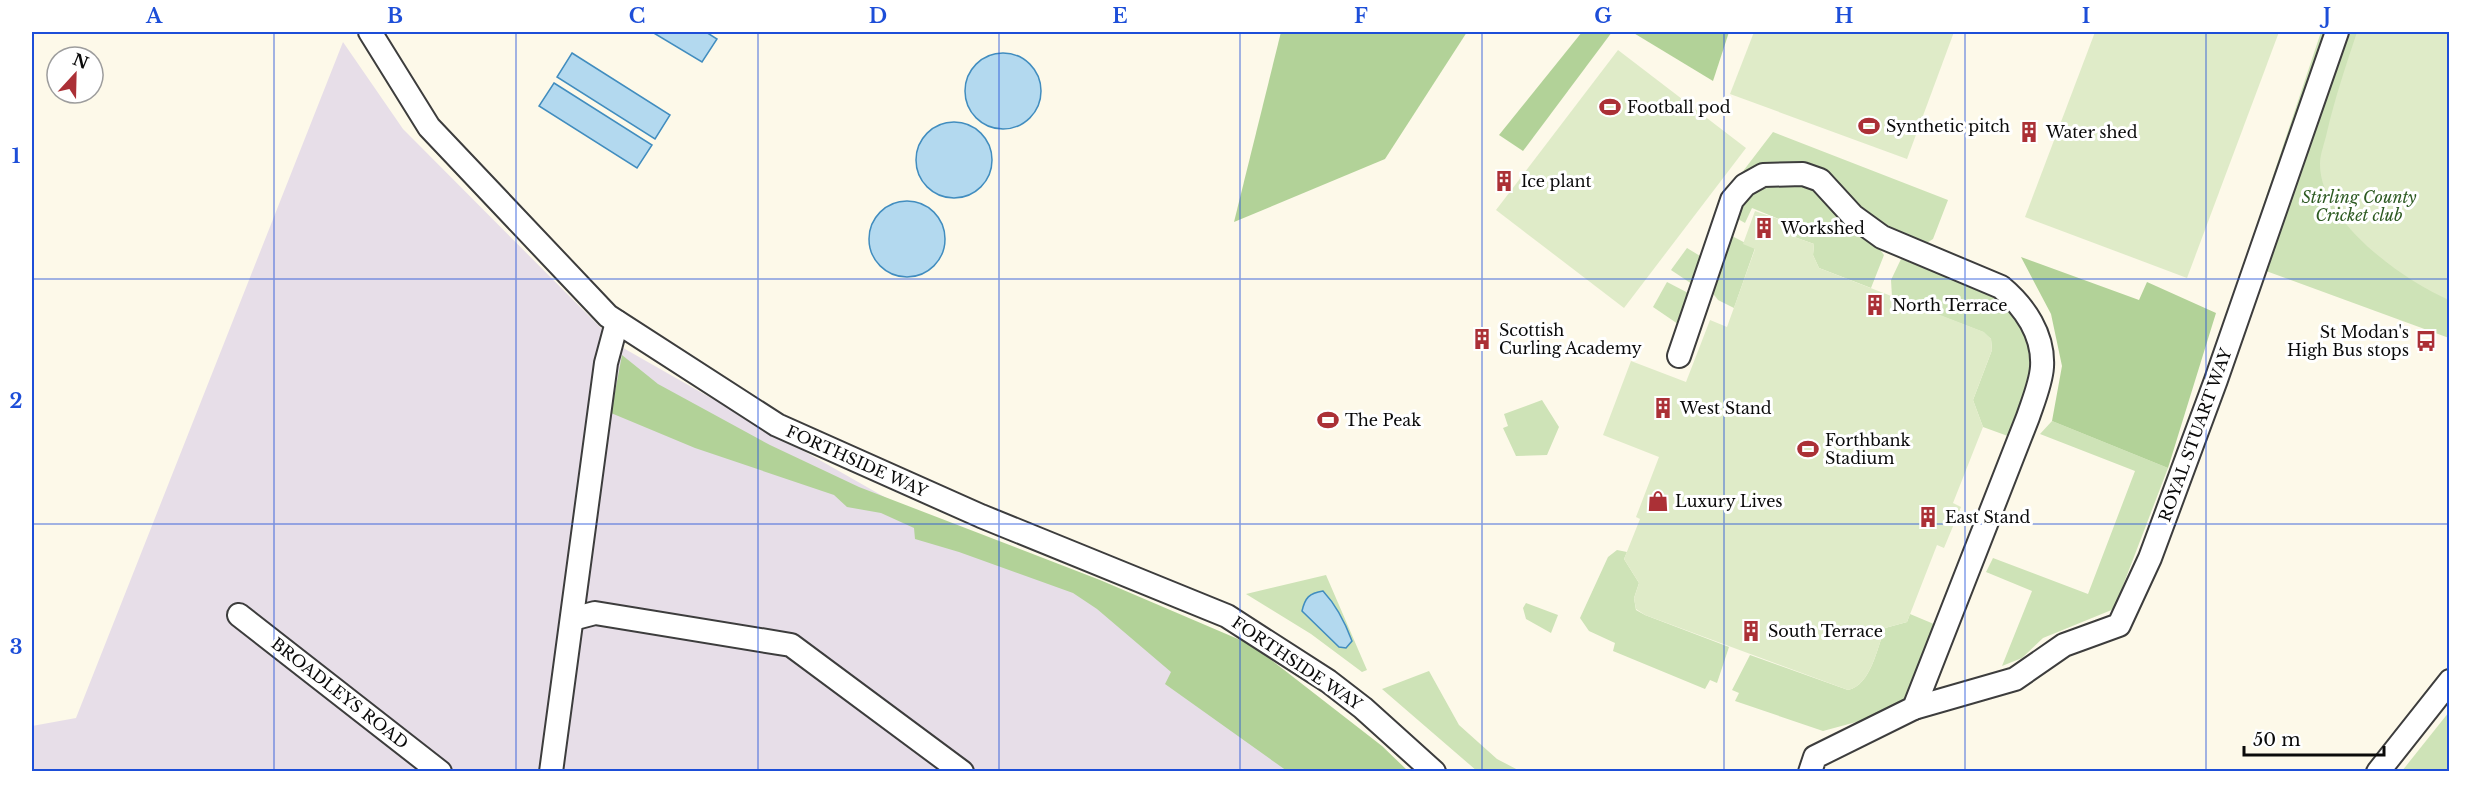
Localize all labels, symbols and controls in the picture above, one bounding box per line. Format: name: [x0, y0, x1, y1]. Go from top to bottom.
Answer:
text: A: [145, 4, 163, 28]
text: B: [387, 4, 403, 28]
text: C: [629, 4, 645, 28]
text: D: [869, 4, 887, 28]
text: E: [1112, 4, 1128, 28]
text: F: [1354, 4, 1368, 28]
text: G: [1594, 4, 1612, 28]
text: H: [1835, 4, 1854, 28]
text: I: [2082, 4, 2090, 28]
text: J: [2319, 4, 2331, 28]
north arrow: [45, 45, 105, 105]
text: N: [70, 49, 91, 73]
sports icon: Football pod: [1598, 95, 1622, 119]
place label: Football pod: [1627, 97, 1731, 117]
sports icon: Synthetic pitch: [1857, 114, 1881, 138]
place label: Synthetic pitch: [1886, 116, 2010, 136]
building icon: Water shed: [2017, 120, 2041, 144]
place label: Water shed: [2045, 122, 2138, 142]
text: 1: [12, 144, 21, 168]
building icon: Ice plant: [1492, 169, 1516, 193]
place label: Ice plant: [1521, 171, 1592, 191]
park label: Stirling County Cricket club: [2301, 187, 2417, 225]
building icon: Workshed: [1752, 216, 1776, 240]
place label: Workshed: [1780, 218, 1865, 238]
building icon: North Terrace: [1863, 293, 1887, 317]
place label: North Terrace: [1892, 295, 2007, 315]
place label: Scottish Curling Academy: [1499, 320, 1643, 358]
place label: St Modan's High Bus stops: [2287, 322, 2409, 360]
building icon: Scottish Curling Academy: [1470, 327, 1494, 351]
bus stop icon: St Modan's High Bus stops: [2414, 329, 2438, 353]
street label: ROYAL STUART WAY: [2154, 345, 2236, 524]
text: 2: [9, 389, 23, 413]
building icon: West Stand: [1651, 396, 1675, 420]
place label: West Stand: [1679, 398, 1772, 418]
sports icon: The Peak: [1316, 408, 1340, 432]
place label: The Peak: [1345, 410, 1421, 430]
street label: FORTHSIDE WAY: [783, 421, 931, 501]
place label: Forthbank Stadium: [1825, 430, 1911, 468]
sports icon: Forthbank Stadium: [1796, 437, 1820, 461]
shop icon: Luxury Lives: [1646, 489, 1670, 513]
place label: Luxury Lives: [1675, 491, 1783, 511]
building icon: East Stand: [1916, 505, 1940, 529]
place label: East Stand: [1945, 507, 2031, 527]
street label: FORTHSIDE WAY: [1228, 612, 1366, 714]
building icon: South Terrace: [1739, 619, 1763, 643]
place label: South Terrace: [1768, 621, 1883, 641]
street label: BROADLEYS ROAD: [267, 633, 413, 753]
text: 3: [10, 635, 22, 659]
scale bar: [2244, 719, 2384, 757]
text: 50 m: [2253, 729, 2301, 751]

